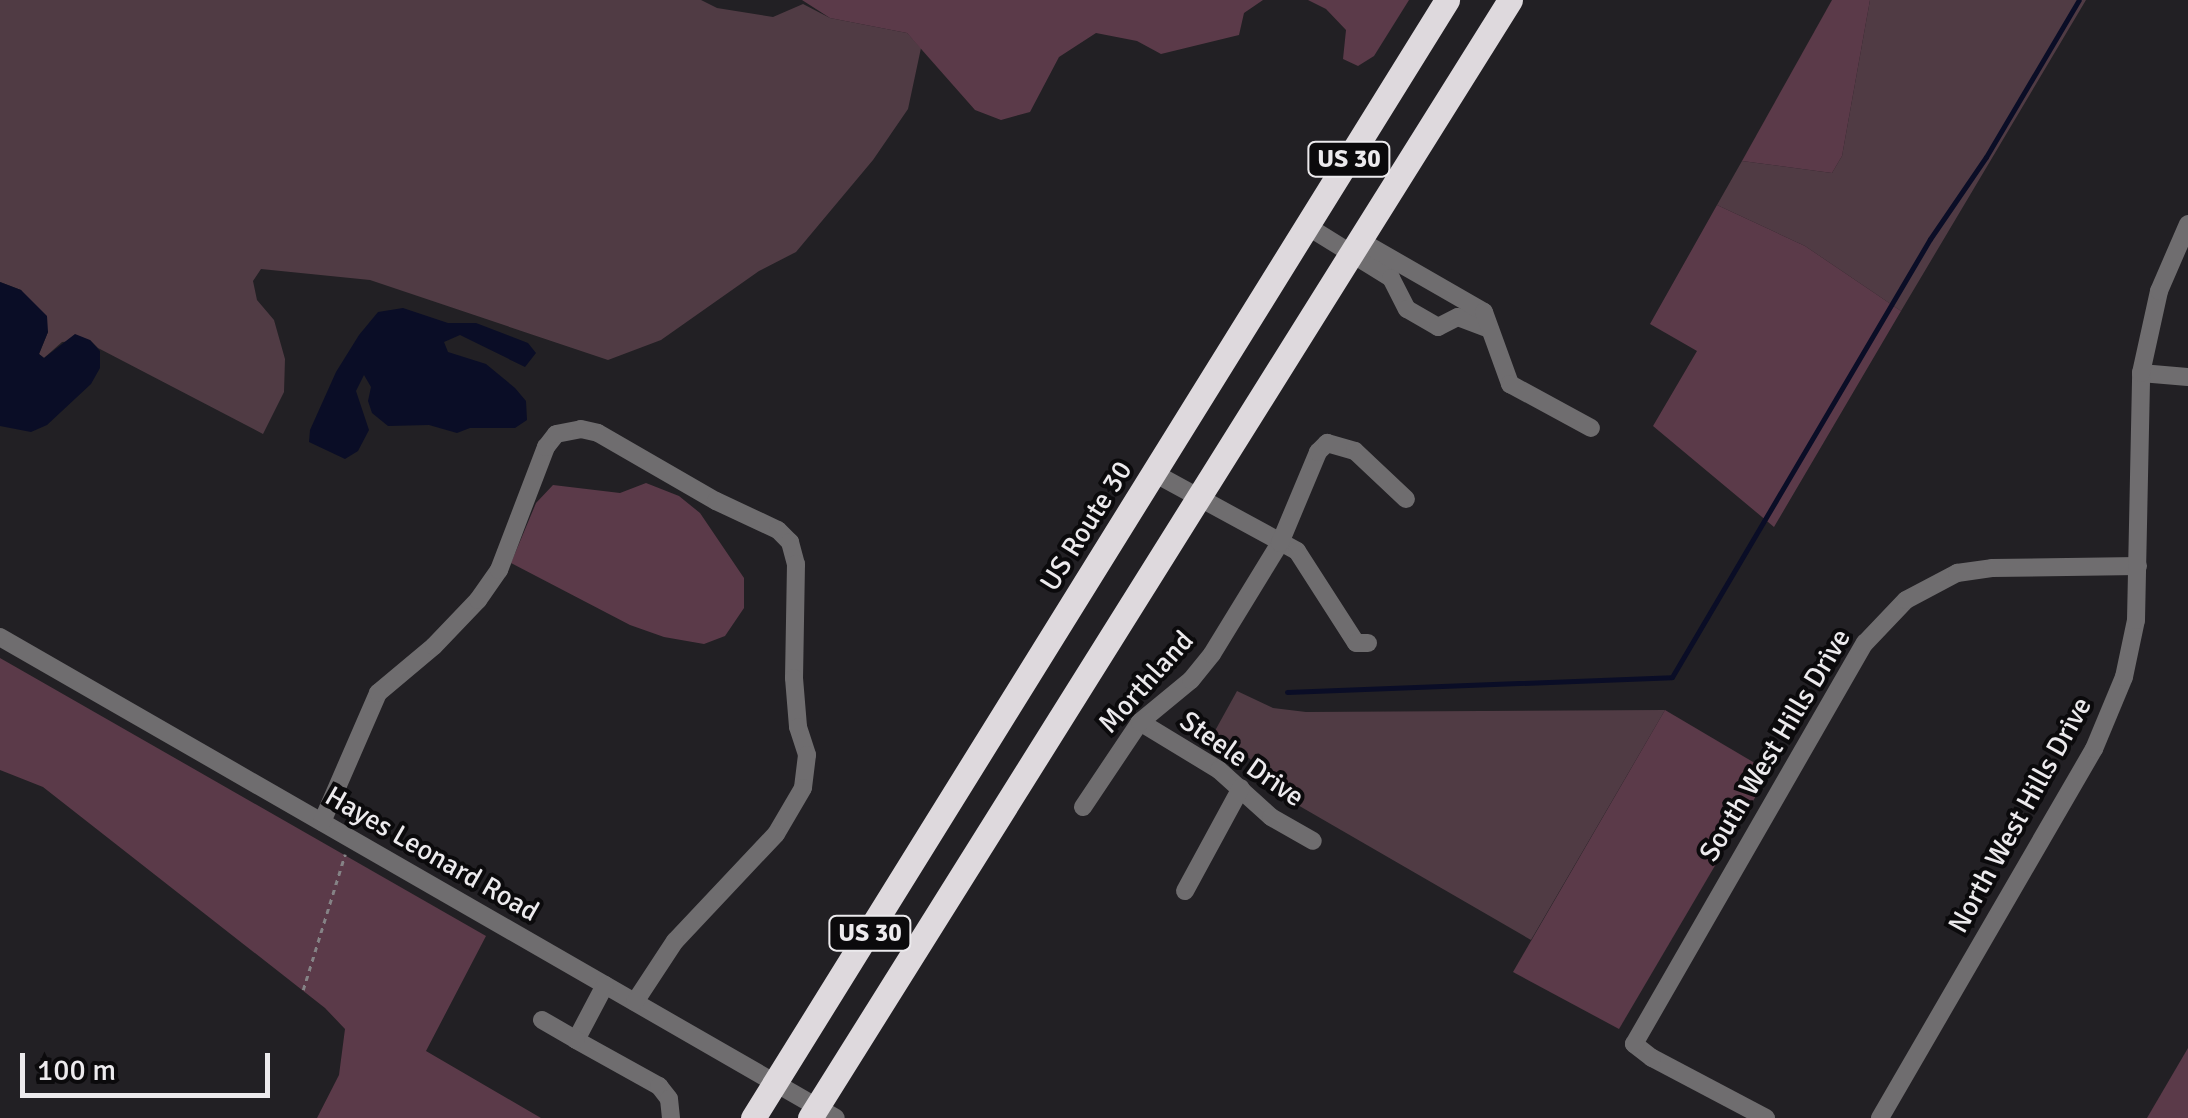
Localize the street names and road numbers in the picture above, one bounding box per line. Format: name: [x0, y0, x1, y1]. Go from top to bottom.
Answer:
road number: US 30: [1306, 139, 1392, 179]
street label: US Route 30: [1033, 455, 1139, 597]
street label: South West Hills Drive: [1692, 623, 1858, 867]
street label: Morthland: [1091, 624, 1201, 740]
street label: North West Hills Drive: [1941, 691, 2099, 939]
street label: Steele Drive: [1173, 704, 1311, 814]
street label: Hayes Leonard Road: [319, 779, 545, 929]
road number: US 30: [828, 913, 912, 953]

